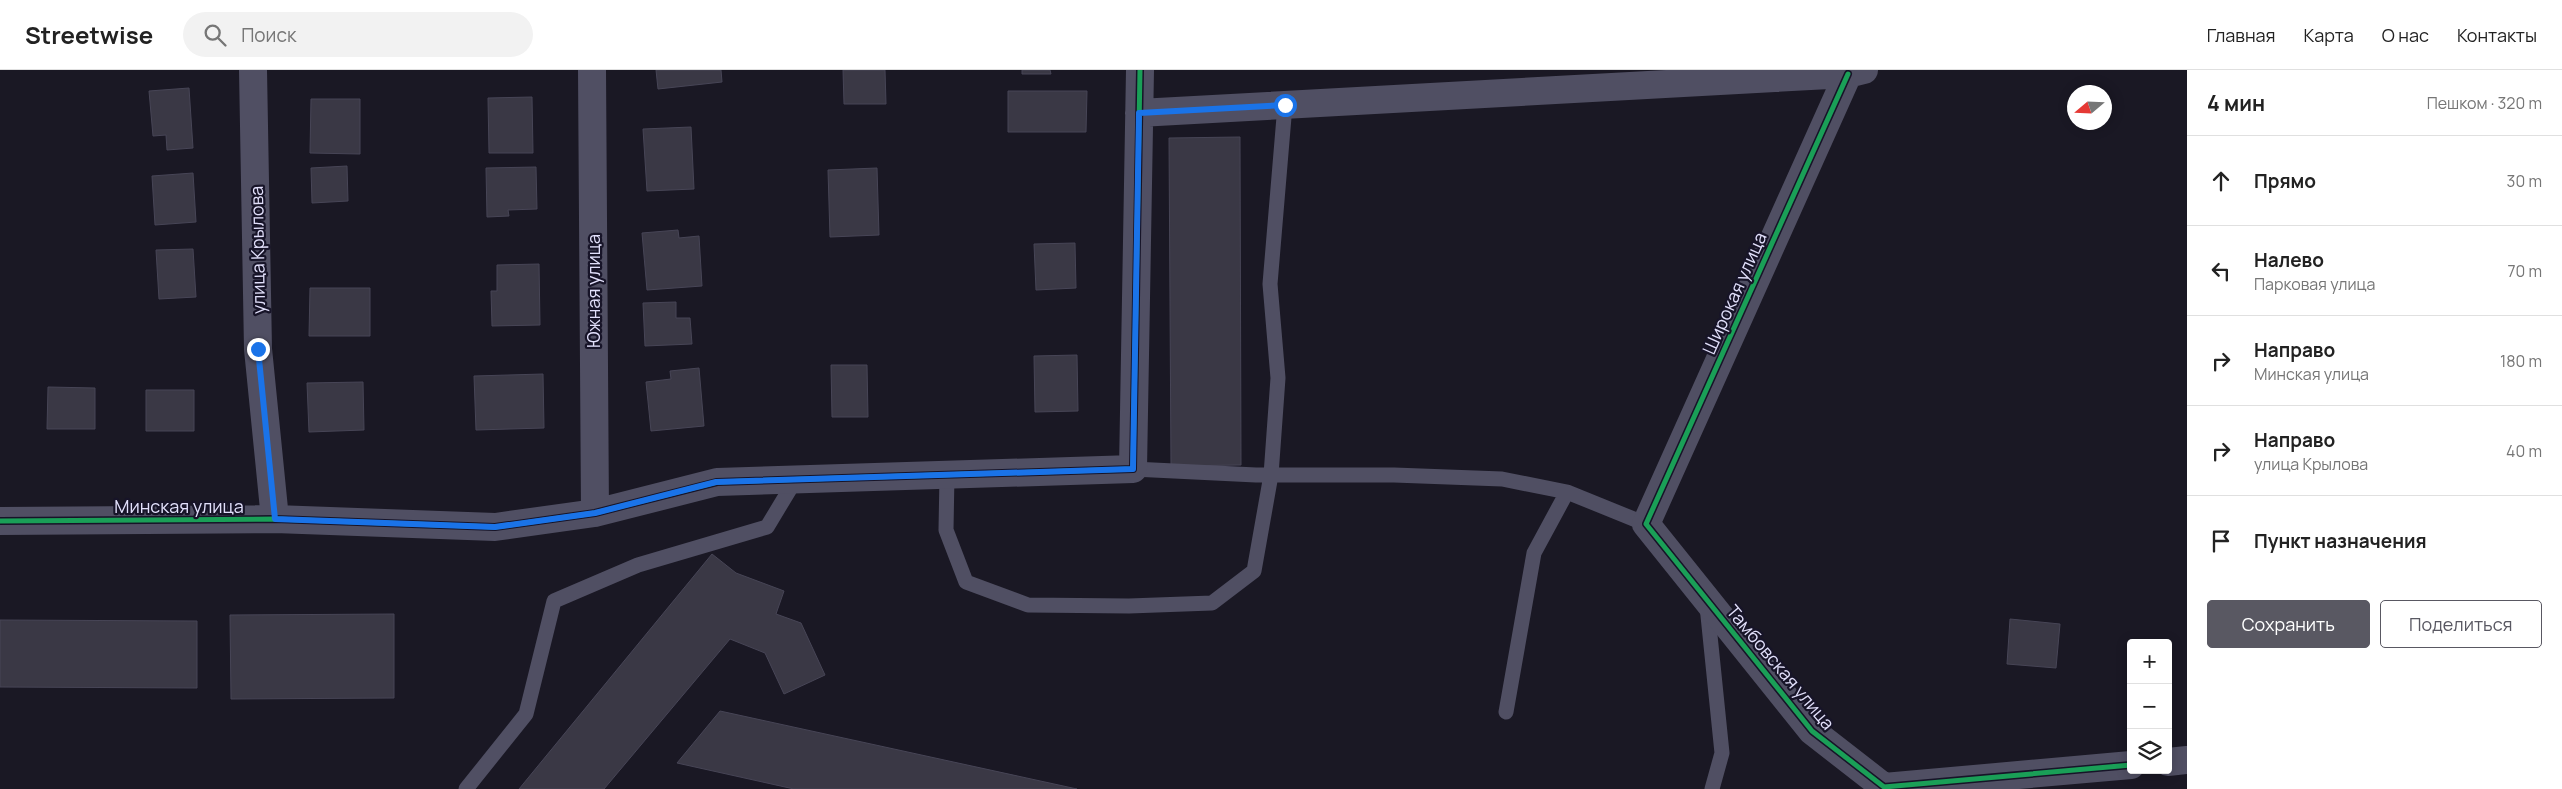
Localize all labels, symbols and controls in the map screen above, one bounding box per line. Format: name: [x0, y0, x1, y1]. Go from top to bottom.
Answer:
search box: [183, 12, 533, 57]
text: Streetwise: [25, 18, 153, 51]
icon: search: [201, 21, 229, 49]
text: Поиск: [241, 22, 296, 48]
text: Главная: [2207, 23, 2276, 47]
text: Карта: [2304, 23, 2354, 47]
text: О нас: [2382, 23, 2429, 47]
text: Контакты: [2457, 23, 2537, 47]
north arrow: [2067, 85, 2112, 130]
text: 4 мин: [2207, 89, 2265, 117]
text: Пешком · 320 m: [2427, 92, 2542, 114]
route start: [1274, 94, 1297, 117]
icon: ahead: [2207, 167, 2235, 195]
text: Прямо: [2254, 168, 2316, 194]
text: 30 m: [2507, 170, 2542, 192]
street label: улица Крылова: [244, 186, 270, 314]
street label: Широкая улица: [1696, 228, 1772, 358]
street label: Южная улица: [581, 234, 605, 348]
text: Налево: [2254, 247, 2324, 273]
icon: left: [2207, 257, 2235, 285]
text: 70 m: [2507, 260, 2542, 282]
text: Парковая улица: [2254, 273, 2375, 295]
text: Направо: [2254, 337, 2335, 363]
route end: [247, 338, 270, 361]
icon: right: [2207, 347, 2235, 375]
text: 180 m: [2500, 350, 2542, 372]
text: Минская улица: [2254, 363, 2369, 385]
text: Направо: [2254, 427, 2335, 453]
icon: right: [2207, 437, 2235, 465]
text: 40 m: [2506, 440, 2542, 462]
text: улица Крылова: [2254, 453, 2368, 475]
street label: Минская улица: [114, 494, 244, 518]
icon: arrive: [2207, 527, 2235, 555]
text: Пункт назначения: [2254, 528, 2427, 554]
street label: Тамбовская улица: [1722, 600, 1840, 734]
button: Сохранить: [2207, 600, 2370, 648]
button: Поделиться: [2380, 600, 2542, 648]
map controls: [2127, 639, 2172, 774]
button: +: [2127, 639, 2172, 684]
button: −: [2127, 684, 2172, 729]
button: layers: [2127, 729, 2172, 774]

